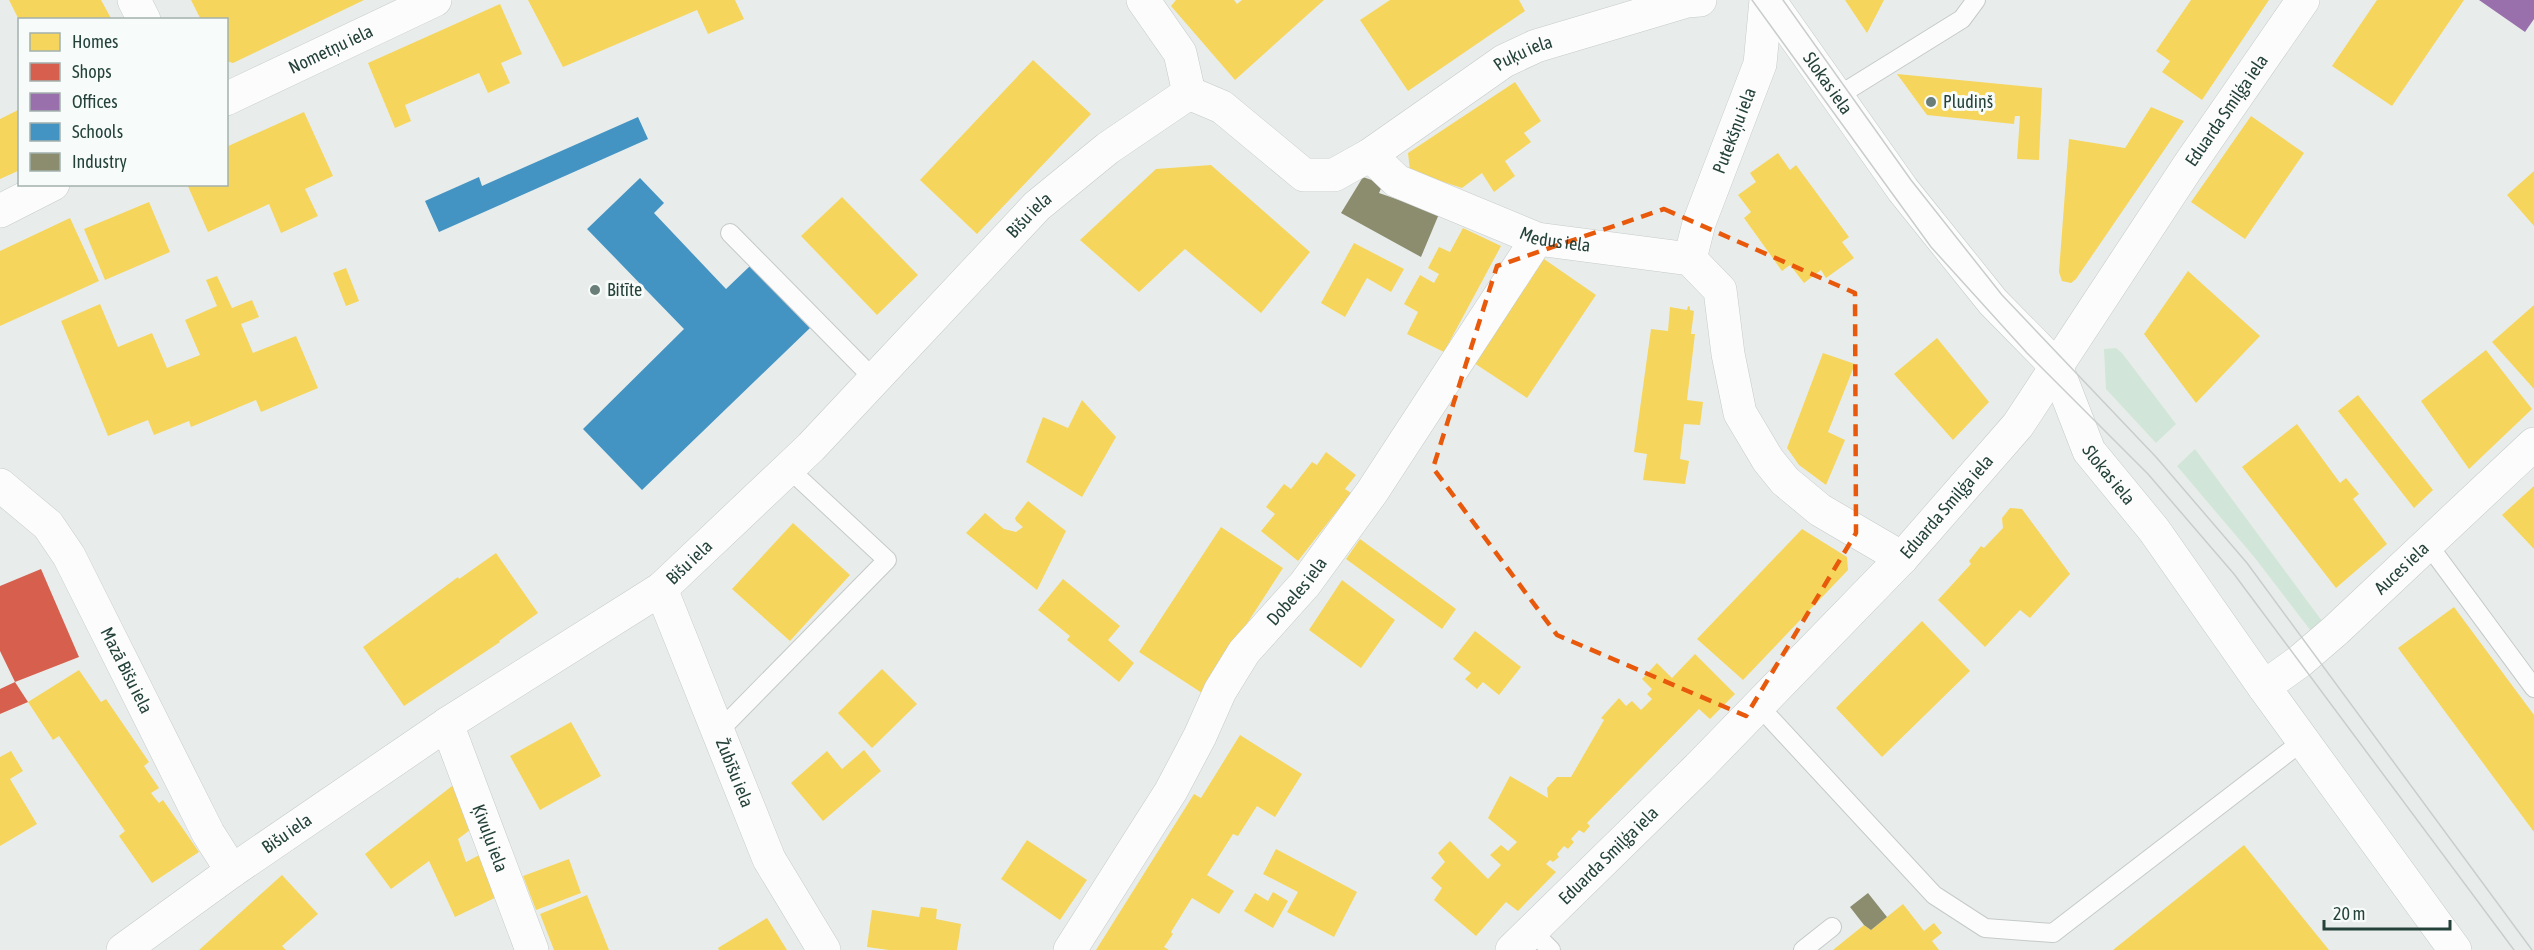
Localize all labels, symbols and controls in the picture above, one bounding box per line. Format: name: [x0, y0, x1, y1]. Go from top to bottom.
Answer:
legend: [18, 18, 228, 186]
street label: Nometņu iela: [285, 20, 376, 78]
text: Homes: [72, 31, 118, 52]
street label: Puķu iela: [1489, 31, 1555, 75]
street label: Slokas iela: [1799, 48, 1857, 118]
street label: Eduarda Smiļģa iela: [2180, 50, 2272, 170]
text: Shops: [72, 61, 112, 82]
street label: Putekšņu iela: [1708, 85, 1760, 176]
text: Offices: [72, 91, 118, 112]
place label: Pludiņš: [1943, 91, 1993, 112]
marker: Pludiņš: [1924, 95, 1938, 109]
text: Schools: [72, 121, 123, 142]
text: Industry: [72, 151, 127, 172]
street label: Bišu iela: [1002, 187, 1056, 242]
street label: Medus iela: [1517, 222, 1592, 256]
place label: Bitīte: [607, 279, 642, 300]
marker: Bitīte: [588, 283, 602, 297]
street label: Slokas iela: [2078, 443, 2140, 509]
street label: Eduarda Smiļģa iela: [1895, 450, 1997, 563]
street label: Bišu iela: [661, 535, 716, 589]
street label: Auces iela: [2370, 537, 2433, 598]
street label: Dobeles iela: [1262, 553, 1331, 629]
street label: Mazā Bišu iela: [97, 624, 157, 717]
street label: Žubīšu iela: [712, 735, 758, 810]
street label: Ķivuļu iela: [468, 801, 513, 875]
street label: Eduarda Smiļģa iela: [1554, 802, 1662, 909]
street label: Bišu iela: [258, 809, 315, 858]
scale bar: [2324, 893, 2450, 931]
text: 20 m: [2333, 903, 2365, 924]

